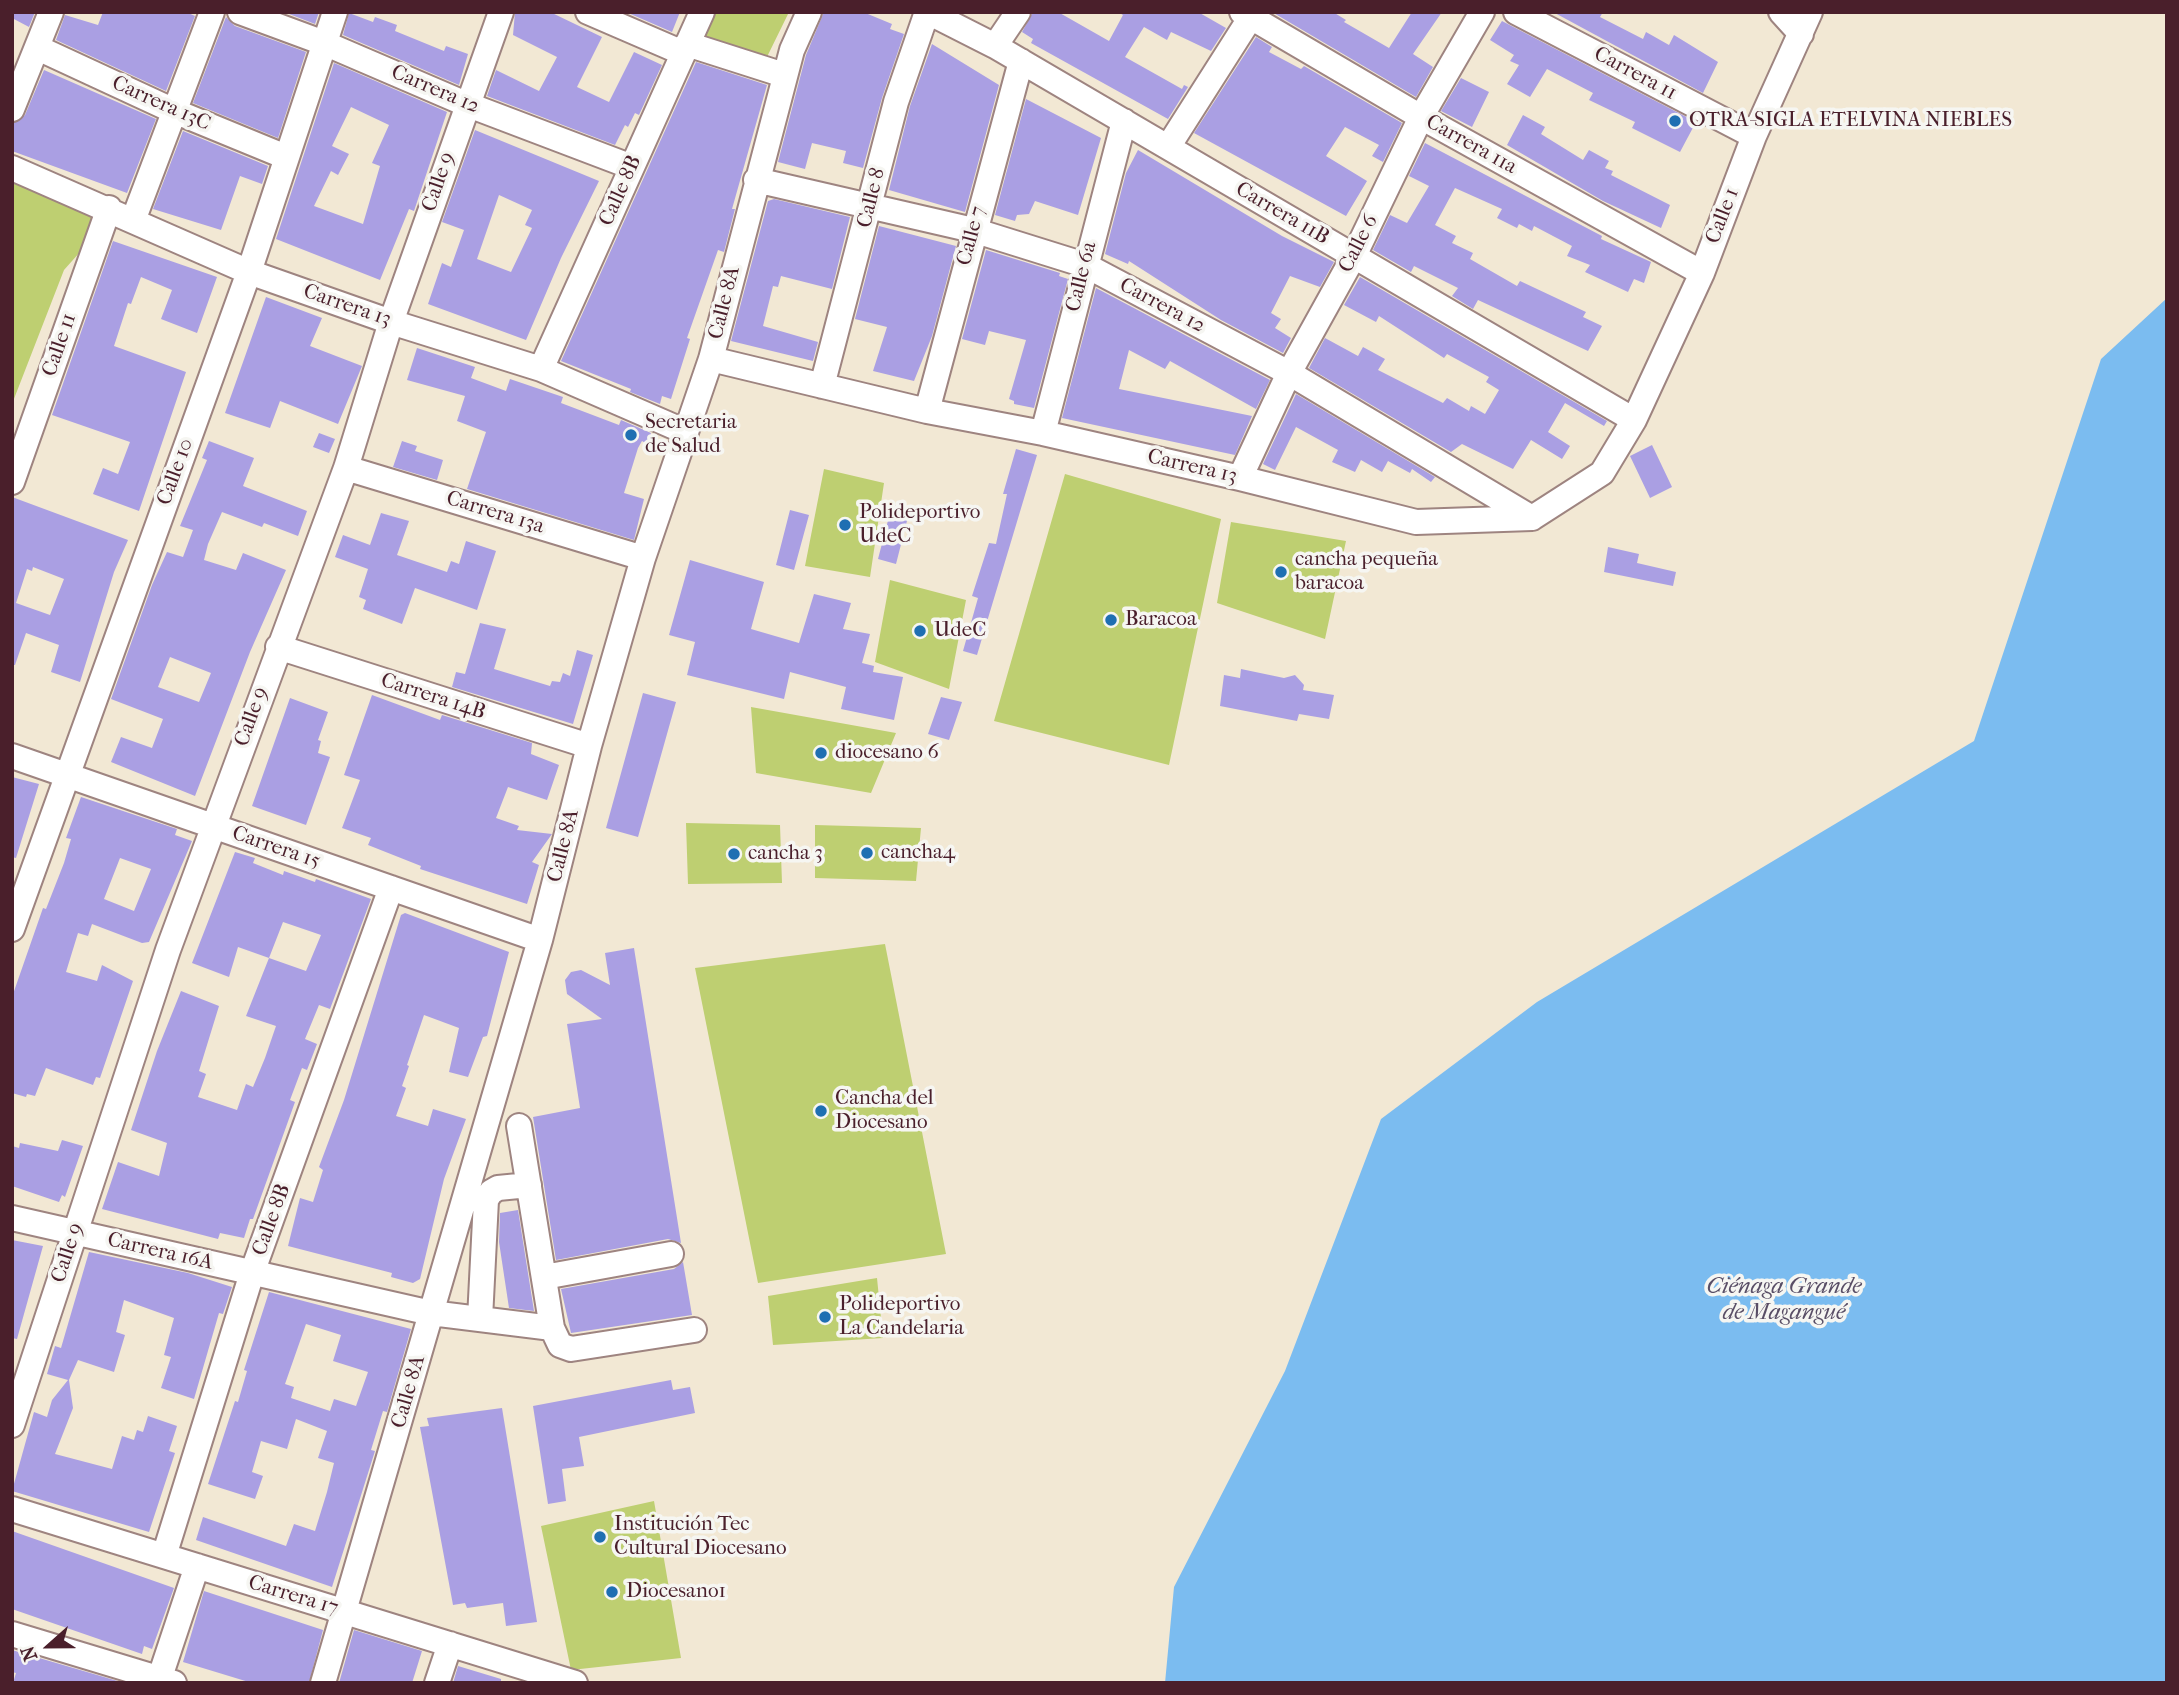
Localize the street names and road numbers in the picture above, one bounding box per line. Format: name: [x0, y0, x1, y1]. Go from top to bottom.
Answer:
street label: Carrera 11: [1589, 42, 1681, 106]
street label: Carrera 12: [387, 60, 483, 120]
street label: Carrera 13C: [108, 71, 214, 137]
street label: Carrera 11a: [1421, 110, 1521, 180]
street label: Calle 9: [417, 149, 461, 215]
street label: Calle 8B: [594, 152, 648, 230]
street label: Calle 8: [852, 165, 892, 231]
street label: Carrera 11B: [1231, 177, 1333, 251]
street label: Calle 1: [1701, 185, 1745, 247]
street label: Calle 7: [952, 204, 992, 268]
street label: Calle 6: [1334, 211, 1384, 277]
street label: Calle 6a: [1061, 239, 1103, 315]
street label: Calle 8A: [704, 264, 746, 342]
street label: Carrera 12: [1115, 273, 1209, 339]
street label: Carrera 13: [300, 279, 394, 333]
street label: Calle 11: [37, 310, 83, 380]
street label: Calle 10: [152, 435, 200, 509]
street label: Carrera 13: [1145, 444, 1239, 490]
street label: Carrera 13a: [443, 486, 547, 540]
street label: Carrera 14B: [377, 668, 489, 726]
street label: Calle 9: [230, 684, 274, 750]
street label: Calle 8A: [543, 807, 585, 885]
street label: Carrera 15: [229, 821, 323, 875]
street label: Calle 8B: [247, 1181, 297, 1259]
street label: Calle 9: [47, 1220, 89, 1286]
street label: Carrera 16A: [105, 1228, 215, 1276]
street label: Calle 8A: [387, 1353, 431, 1431]
street label: Carrera 17: [245, 1570, 341, 1622]

